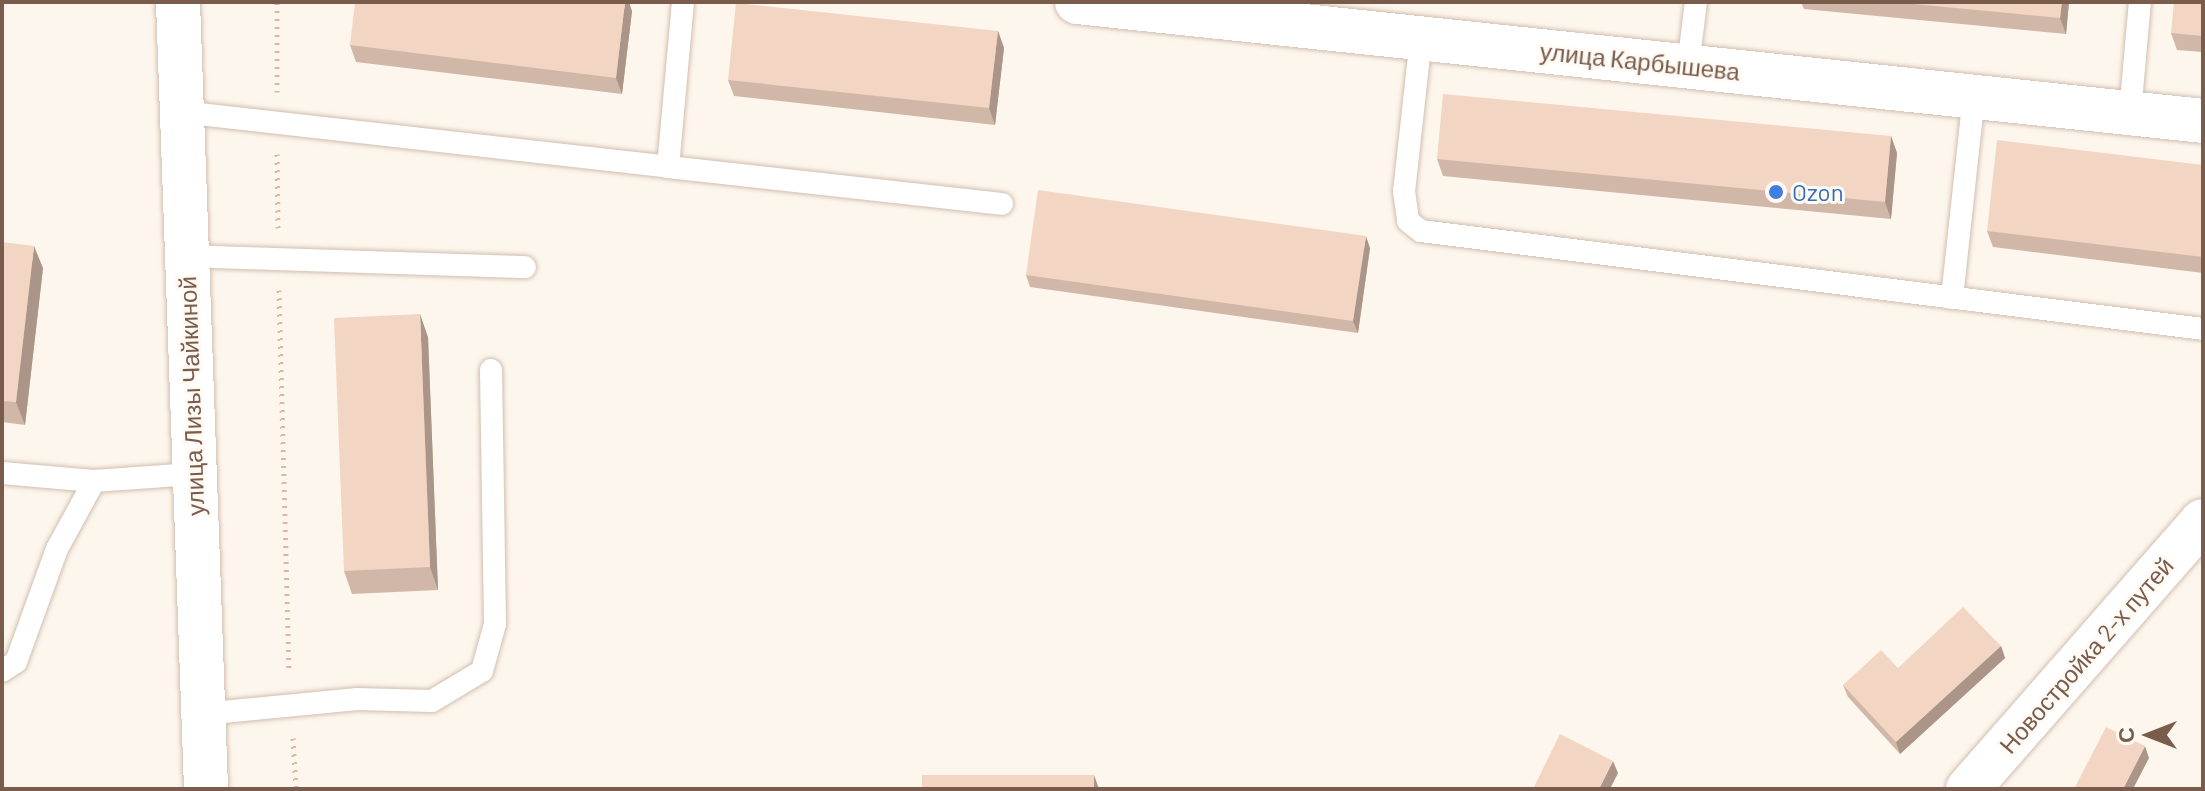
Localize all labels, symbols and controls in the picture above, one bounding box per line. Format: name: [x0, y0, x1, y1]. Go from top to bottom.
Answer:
street label: улица Карбышева: [1539, 36, 1741, 86]
place label: Ozon: [1792, 178, 1844, 206]
marker: Ozon: [1767, 183, 1785, 201]
street label: улица Лизы Чайкиной: [172, 276, 210, 516]
street label: Новостройка 2-х путей: [1993, 551, 2179, 759]
north arrow: [2109, 695, 2189, 775]
text: С: [2112, 727, 2138, 743]

